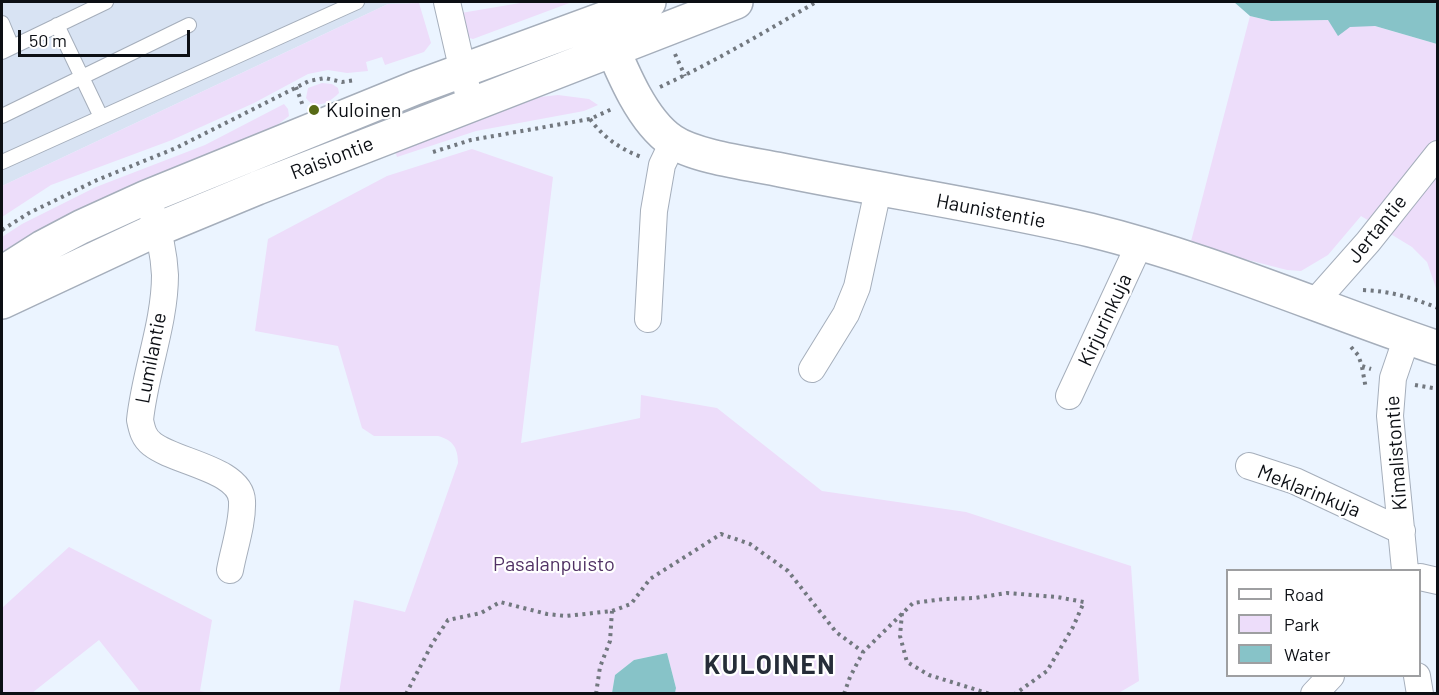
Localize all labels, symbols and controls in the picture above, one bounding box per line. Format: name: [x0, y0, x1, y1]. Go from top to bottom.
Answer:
scale bar: [21, 18, 194, 56]
text: 50 m: [29, 29, 67, 51]
place label: Kuloinen: [326, 98, 402, 122]
marker: Kuloinen: [307, 103, 321, 117]
street label: Raisiontie: [287, 131, 377, 185]
street label: Haunistentie: [934, 189, 1048, 233]
street label: Jertantie: [1342, 190, 1412, 268]
street label: Kirjurinkuja: [1073, 270, 1137, 370]
street label: Lumilantie: [130, 310, 172, 406]
street label: Kimalistontie: [1380, 395, 1412, 511]
street label: Meklarinkuja: [1254, 459, 1364, 523]
park label: Pasalanpuisto: [493, 552, 615, 576]
legend: [1226, 569, 1421, 677]
text: Road: [1284, 583, 1324, 605]
text: Park: [1284, 613, 1319, 635]
text: Water: [1284, 643, 1331, 665]
district label: KULOINEN: [704, 649, 836, 681]

